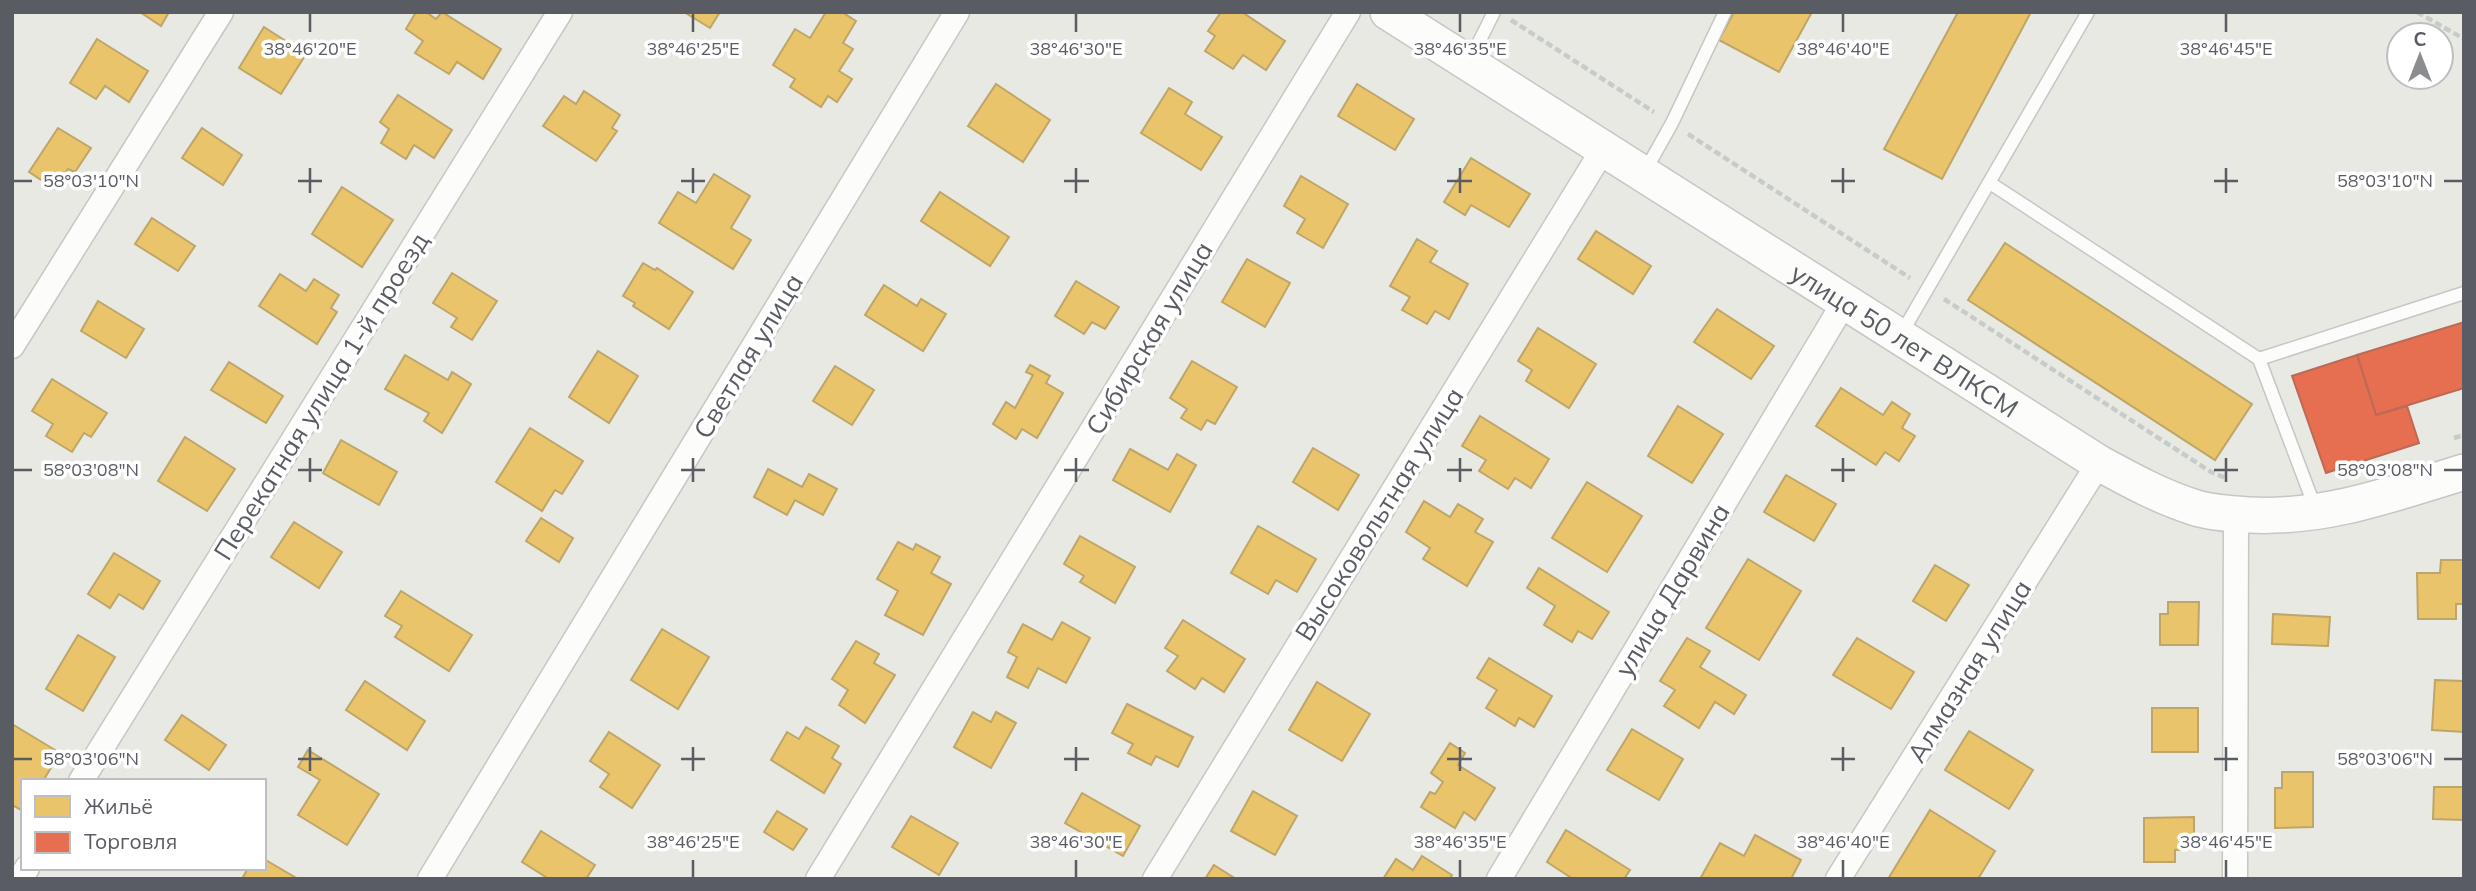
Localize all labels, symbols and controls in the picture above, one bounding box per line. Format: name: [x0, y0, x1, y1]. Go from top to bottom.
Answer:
north arrow: [2385, 21, 2455, 91]
text: С: [2413, 27, 2427, 51]
text: 38°46'20"E: [263, 37, 357, 60]
text: 38°46'25"E: [646, 37, 740, 60]
text: 38°46'30"E: [1029, 37, 1123, 60]
text: 38°46'35"E: [1413, 37, 1507, 60]
text: 38°46'40"E: [1796, 37, 1890, 60]
text: 38°46'45"E: [2179, 37, 2273, 60]
text: 58°03'10"N: [43, 169, 139, 192]
text: 58°03'10"N: [2337, 169, 2433, 192]
street label: Перекатная улица 1-й проезд: [206, 226, 436, 566]
street label: Сибирская улица: [1078, 235, 1220, 441]
street label: улица 50 лет ВЛКСМ: [1785, 255, 2025, 424]
street label: Светлая улица: [686, 268, 810, 444]
street label: Высоковольтная улица: [1287, 381, 1471, 647]
text: 58°03'08"N: [43, 458, 139, 481]
text: 58°03'08"N: [2337, 458, 2433, 481]
street label: улица Дарвина: [1607, 497, 1737, 683]
street label: Алмазная улица: [1900, 574, 2038, 768]
text: 58°03'06"N: [43, 747, 139, 770]
text: 58°03'06"N: [2337, 747, 2433, 770]
legend: [21, 779, 266, 870]
text: Жильё: [84, 793, 153, 819]
text: Торговля: [84, 828, 177, 854]
text: 38°46'25"E: [646, 830, 740, 853]
text: 38°46'30"E: [1029, 830, 1123, 853]
text: 38°46'35"E: [1413, 830, 1507, 853]
text: 38°46'40"E: [1796, 830, 1890, 853]
text: 38°46'45"E: [2179, 830, 2273, 853]

